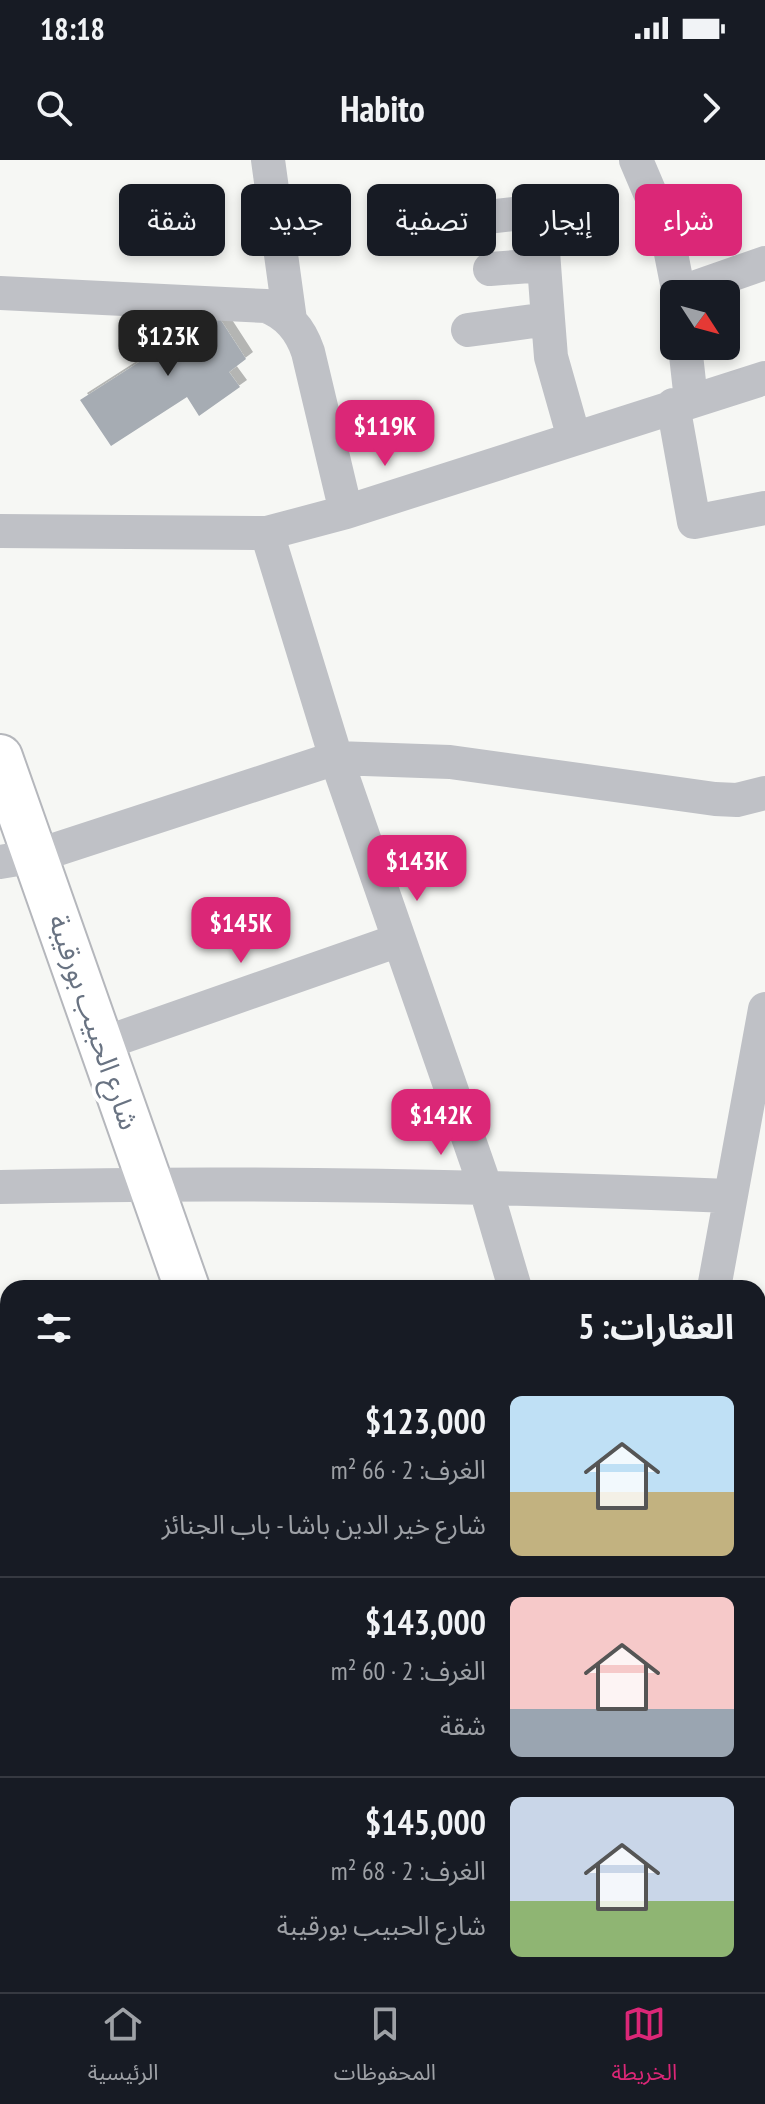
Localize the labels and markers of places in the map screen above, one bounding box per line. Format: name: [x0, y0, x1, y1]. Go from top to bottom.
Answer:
pin: $123K: [112, 310, 224, 378]
pin: $119K: [329, 400, 441, 468]
pin: $143K: [361, 835, 473, 903]
pin: $145K: [185, 897, 297, 965]
pin: $142K: [385, 1089, 497, 1157]

